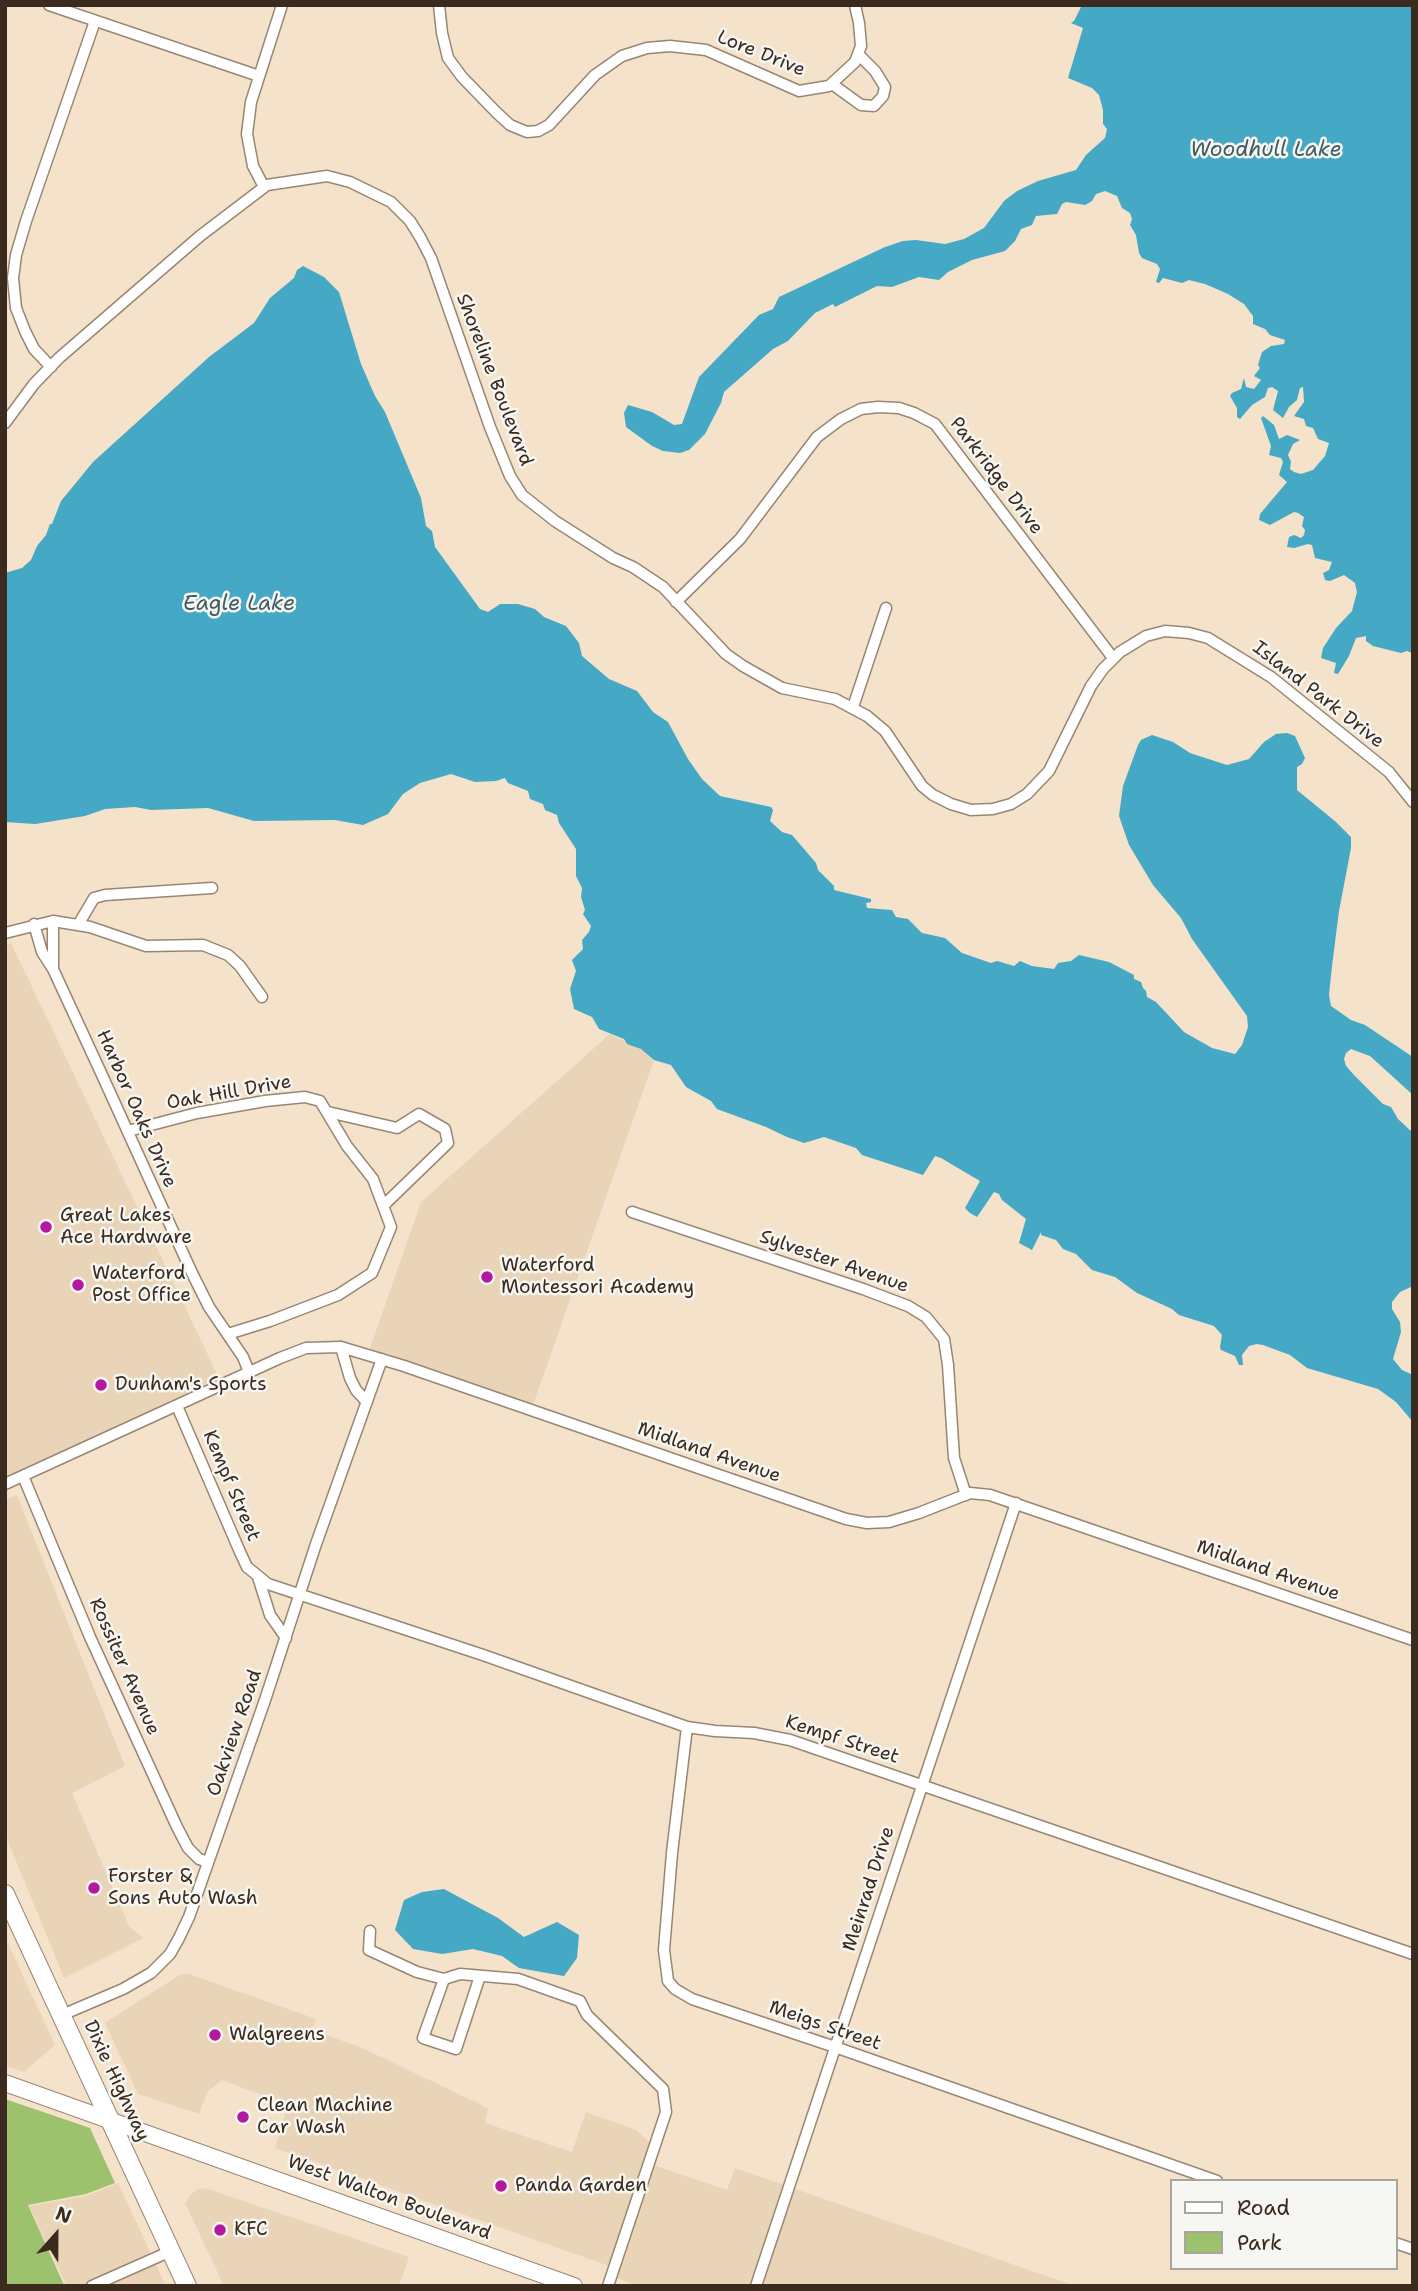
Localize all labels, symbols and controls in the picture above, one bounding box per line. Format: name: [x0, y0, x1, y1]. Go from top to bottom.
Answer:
street label: Lore Drive: [714, 26, 808, 82]
water label: Woodhull Lake: [1190, 138, 1342, 164]
street label: Shoreline Boulevard: [451, 291, 537, 469]
street label: Parkridge Drive: [944, 413, 1048, 539]
water label: Eagle Lake: [183, 592, 295, 618]
street label: Island Park Drive: [1248, 637, 1388, 753]
street label: Harbor Oaks Drive: [91, 1027, 181, 1191]
street label: Oak Hill Drive: [165, 1071, 293, 1115]
place label: Great Lakes Ace Hardware: [60, 1205, 192, 1249]
marker: Great Lakes Ace Hardware: [38, 1219, 54, 1235]
street label: Sylvester Avenue: [756, 1226, 912, 1298]
place label: Waterford Montessori Academy: [501, 1255, 694, 1299]
place label: Waterford Post Office: [92, 1263, 191, 1307]
marker: Waterford Montessori Academy: [479, 1269, 495, 1285]
marker: Waterford Post Office: [70, 1277, 86, 1293]
place label: Dunham's Sports: [115, 1374, 267, 1396]
marker: Dunham's Sports: [93, 1377, 109, 1393]
street label: Midland Avenue: [634, 1418, 784, 1488]
street label: Kempf Street: [197, 1427, 265, 1545]
street label: Midland Avenue: [1193, 1536, 1343, 1606]
street label: Rossiter Avenue: [84, 1595, 164, 1739]
street label: Oakview Road: [203, 1667, 267, 1799]
street label: Kempf Street: [782, 1711, 902, 1769]
street label: Meinrad Drive: [838, 1824, 900, 1954]
place label: Forster & Sons Auto Wash: [108, 1866, 258, 1910]
marker: Forster & Sons Auto Wash: [86, 1880, 102, 1896]
street label: Meigs Street: [766, 1996, 884, 2056]
street label: Dixie Highway: [78, 2017, 154, 2145]
place label: Walgreens: [229, 2024, 325, 2046]
marker: Walgreens: [207, 2027, 223, 2043]
place label: Clean Machine Car Wash: [257, 2095, 393, 2139]
marker: Clean Machine Car Wash: [235, 2109, 251, 2125]
street label: West Walton Boulevard: [284, 2150, 494, 2246]
place label: Panda Garden: [515, 2175, 647, 2197]
marker: Panda Garden: [493, 2178, 509, 2194]
legend: [1170, 2179, 1397, 2270]
text: Road: [1237, 2194, 1290, 2222]
north arrow: [21, 2200, 91, 2270]
text: N: [52, 2201, 75, 2229]
place label: KFC: [234, 2219, 268, 2241]
marker: KFC: [212, 2222, 228, 2238]
text: Park: [1237, 2229, 1282, 2257]

